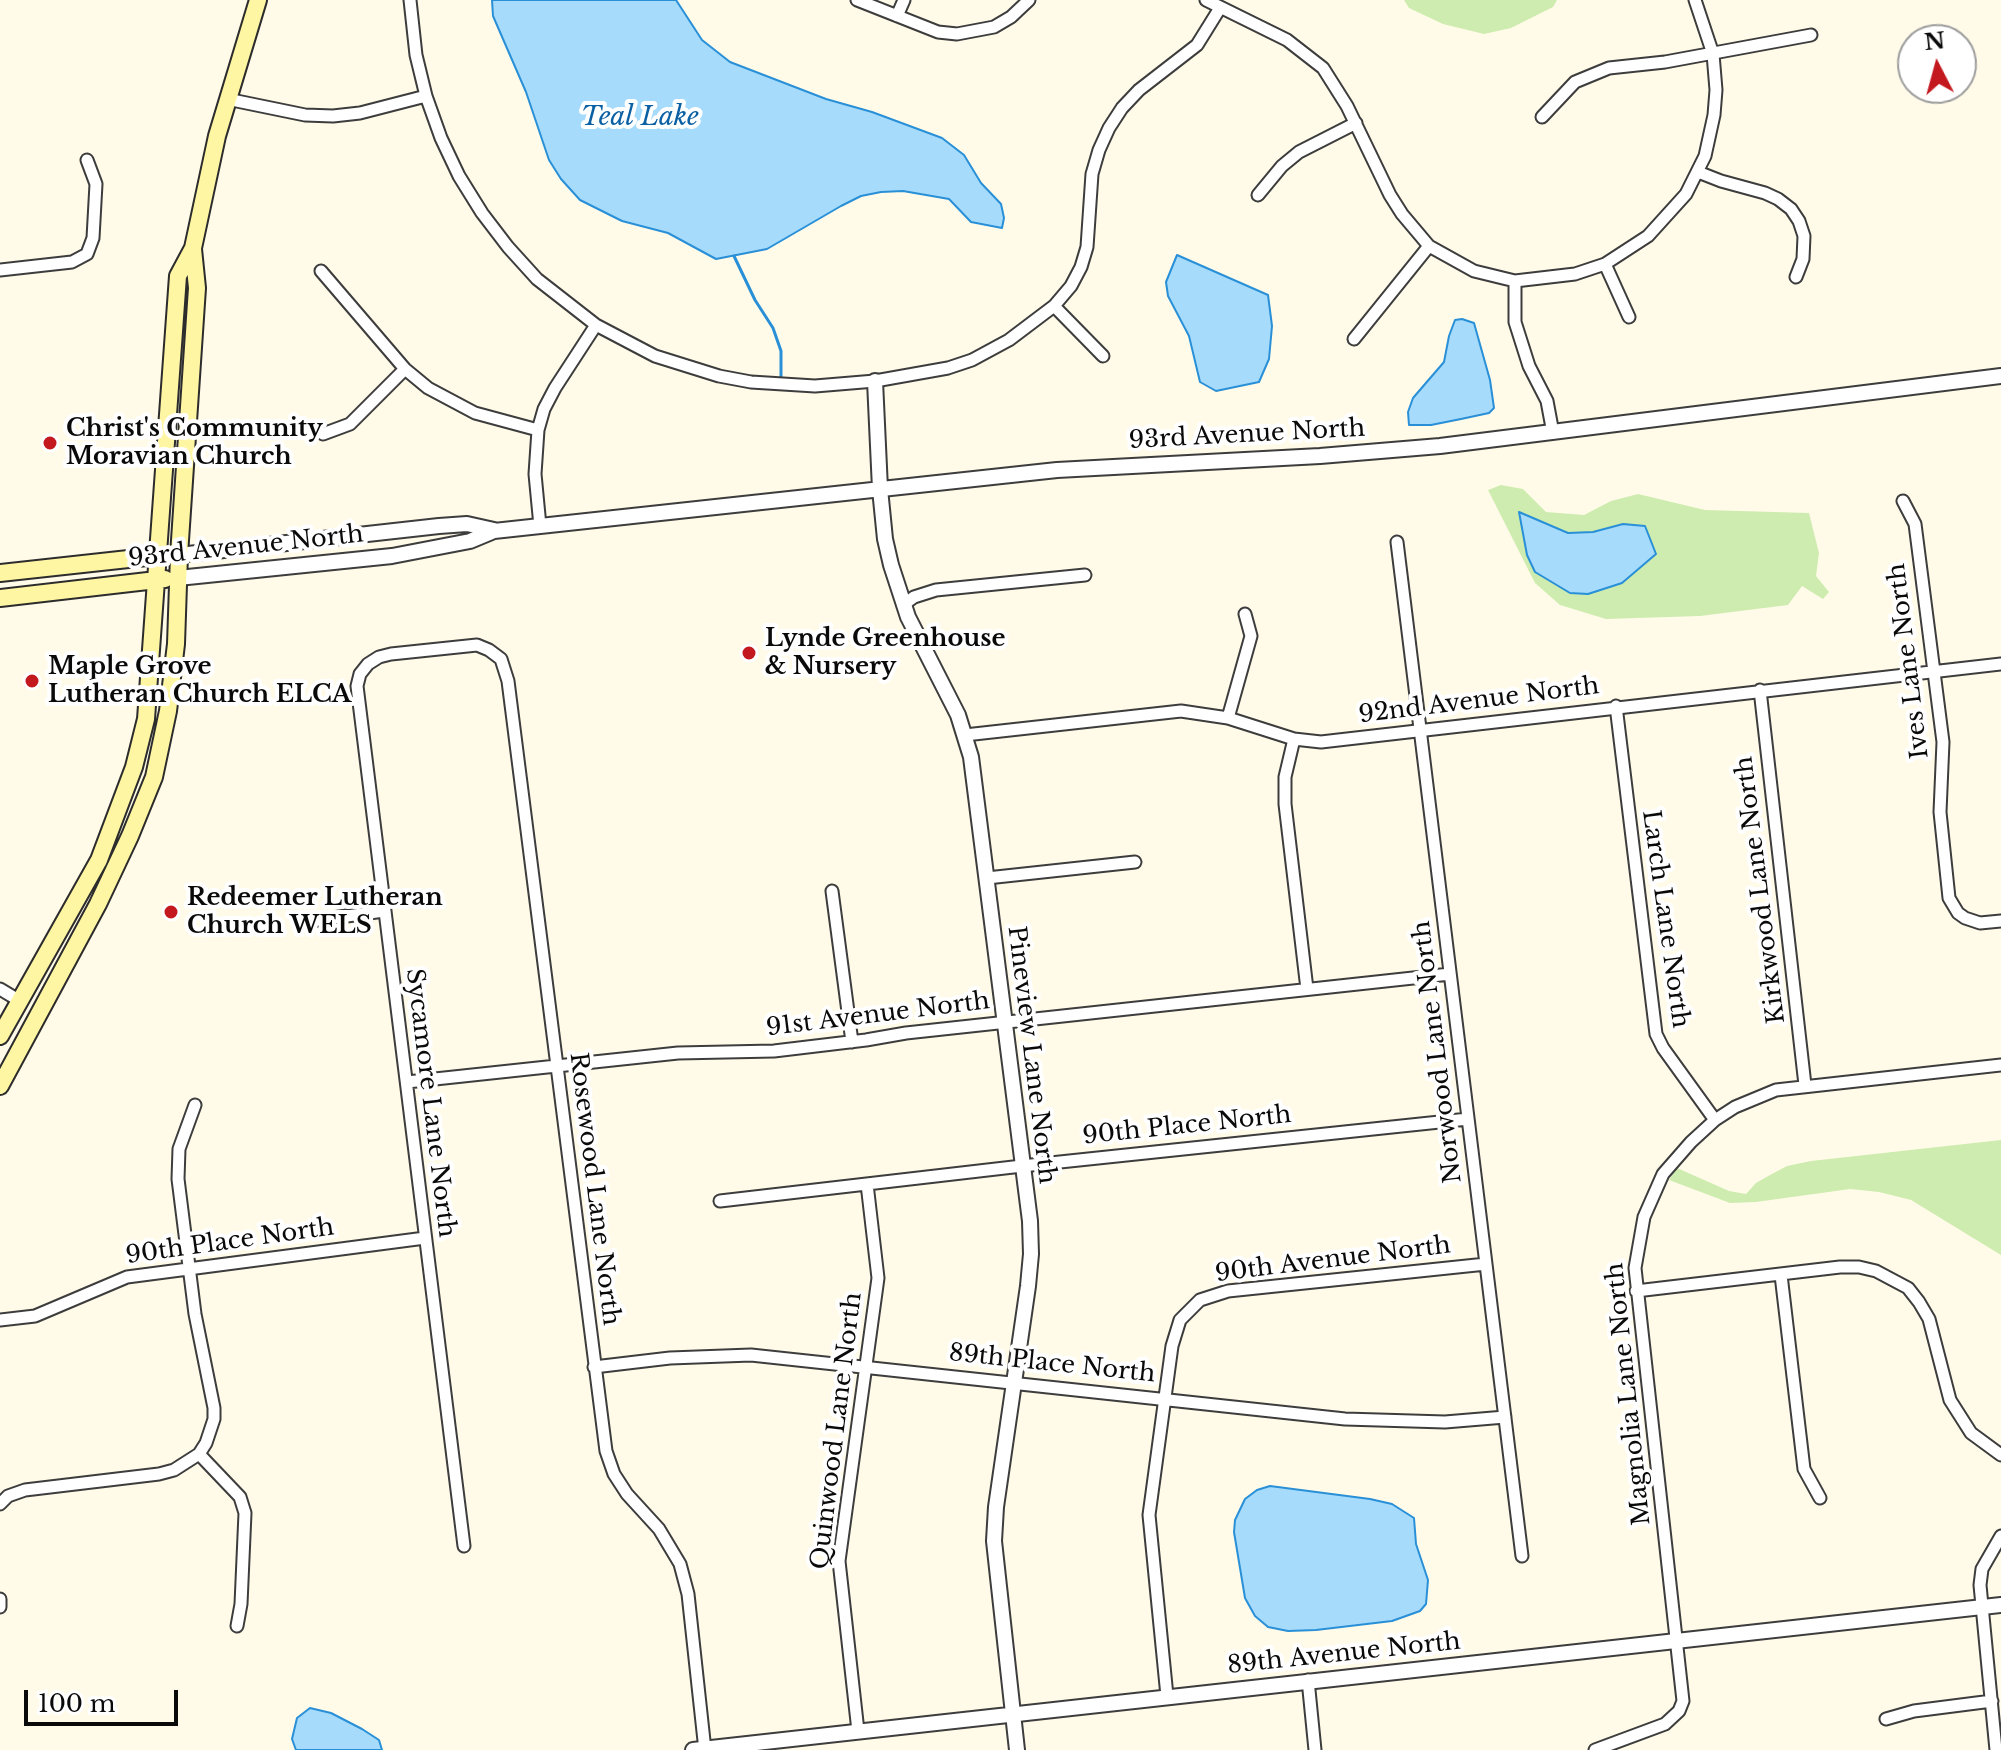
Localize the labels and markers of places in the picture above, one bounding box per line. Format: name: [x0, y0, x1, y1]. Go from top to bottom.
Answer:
place label: Christ's Community Moravian Church: [66, 415, 323, 471]
marker: Christ's Community Moravian Church: [41, 434, 59, 452]
place label: Lynde Greenhouse & Nursery: [765, 625, 1006, 681]
marker: Lynde Greenhouse & Nursery: [740, 644, 758, 662]
place label: Maple Grove Lutheran Church ELCA: [48, 653, 351, 709]
marker: Maple Grove Lutheran Church ELCA: [23, 672, 41, 690]
place label: Redeemer Lutheran Church WELS: [187, 884, 443, 940]
marker: Redeemer Lutheran Church WELS: [162, 903, 180, 921]

